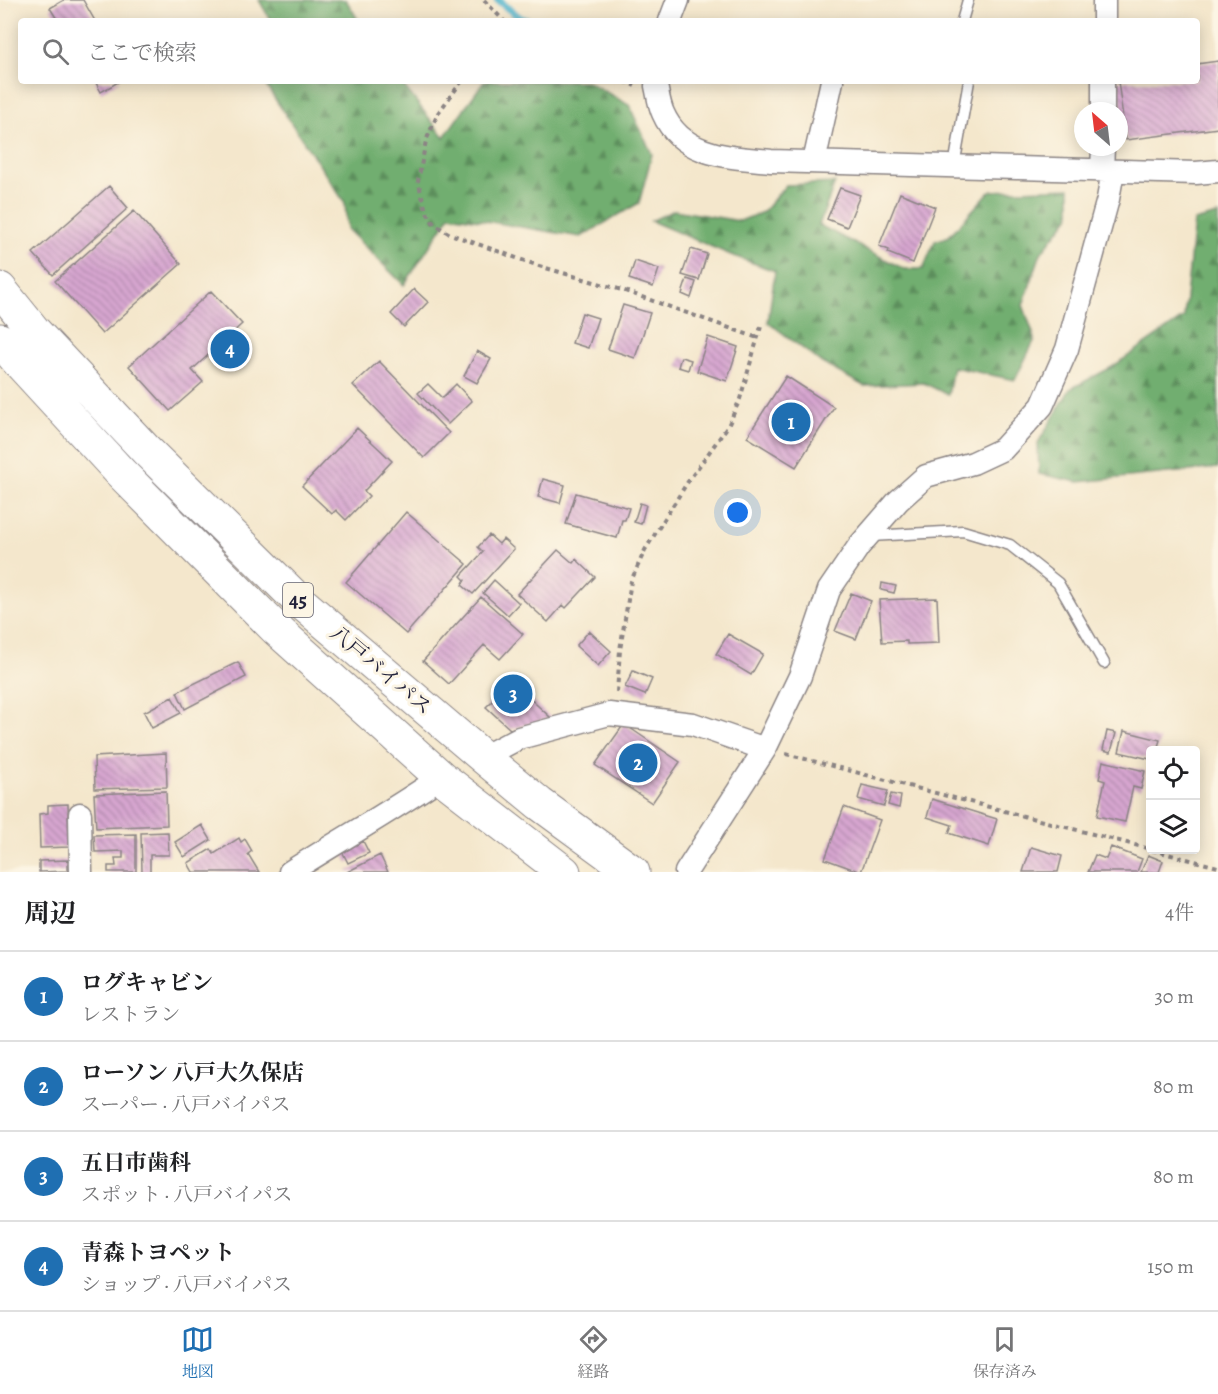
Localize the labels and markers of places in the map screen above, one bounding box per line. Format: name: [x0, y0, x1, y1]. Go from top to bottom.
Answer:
pin: 4: [210, 326, 250, 372]
pin: 1: [772, 400, 810, 444]
pin: 3: [494, 672, 532, 716]
pin: 2: [618, 740, 658, 786]

